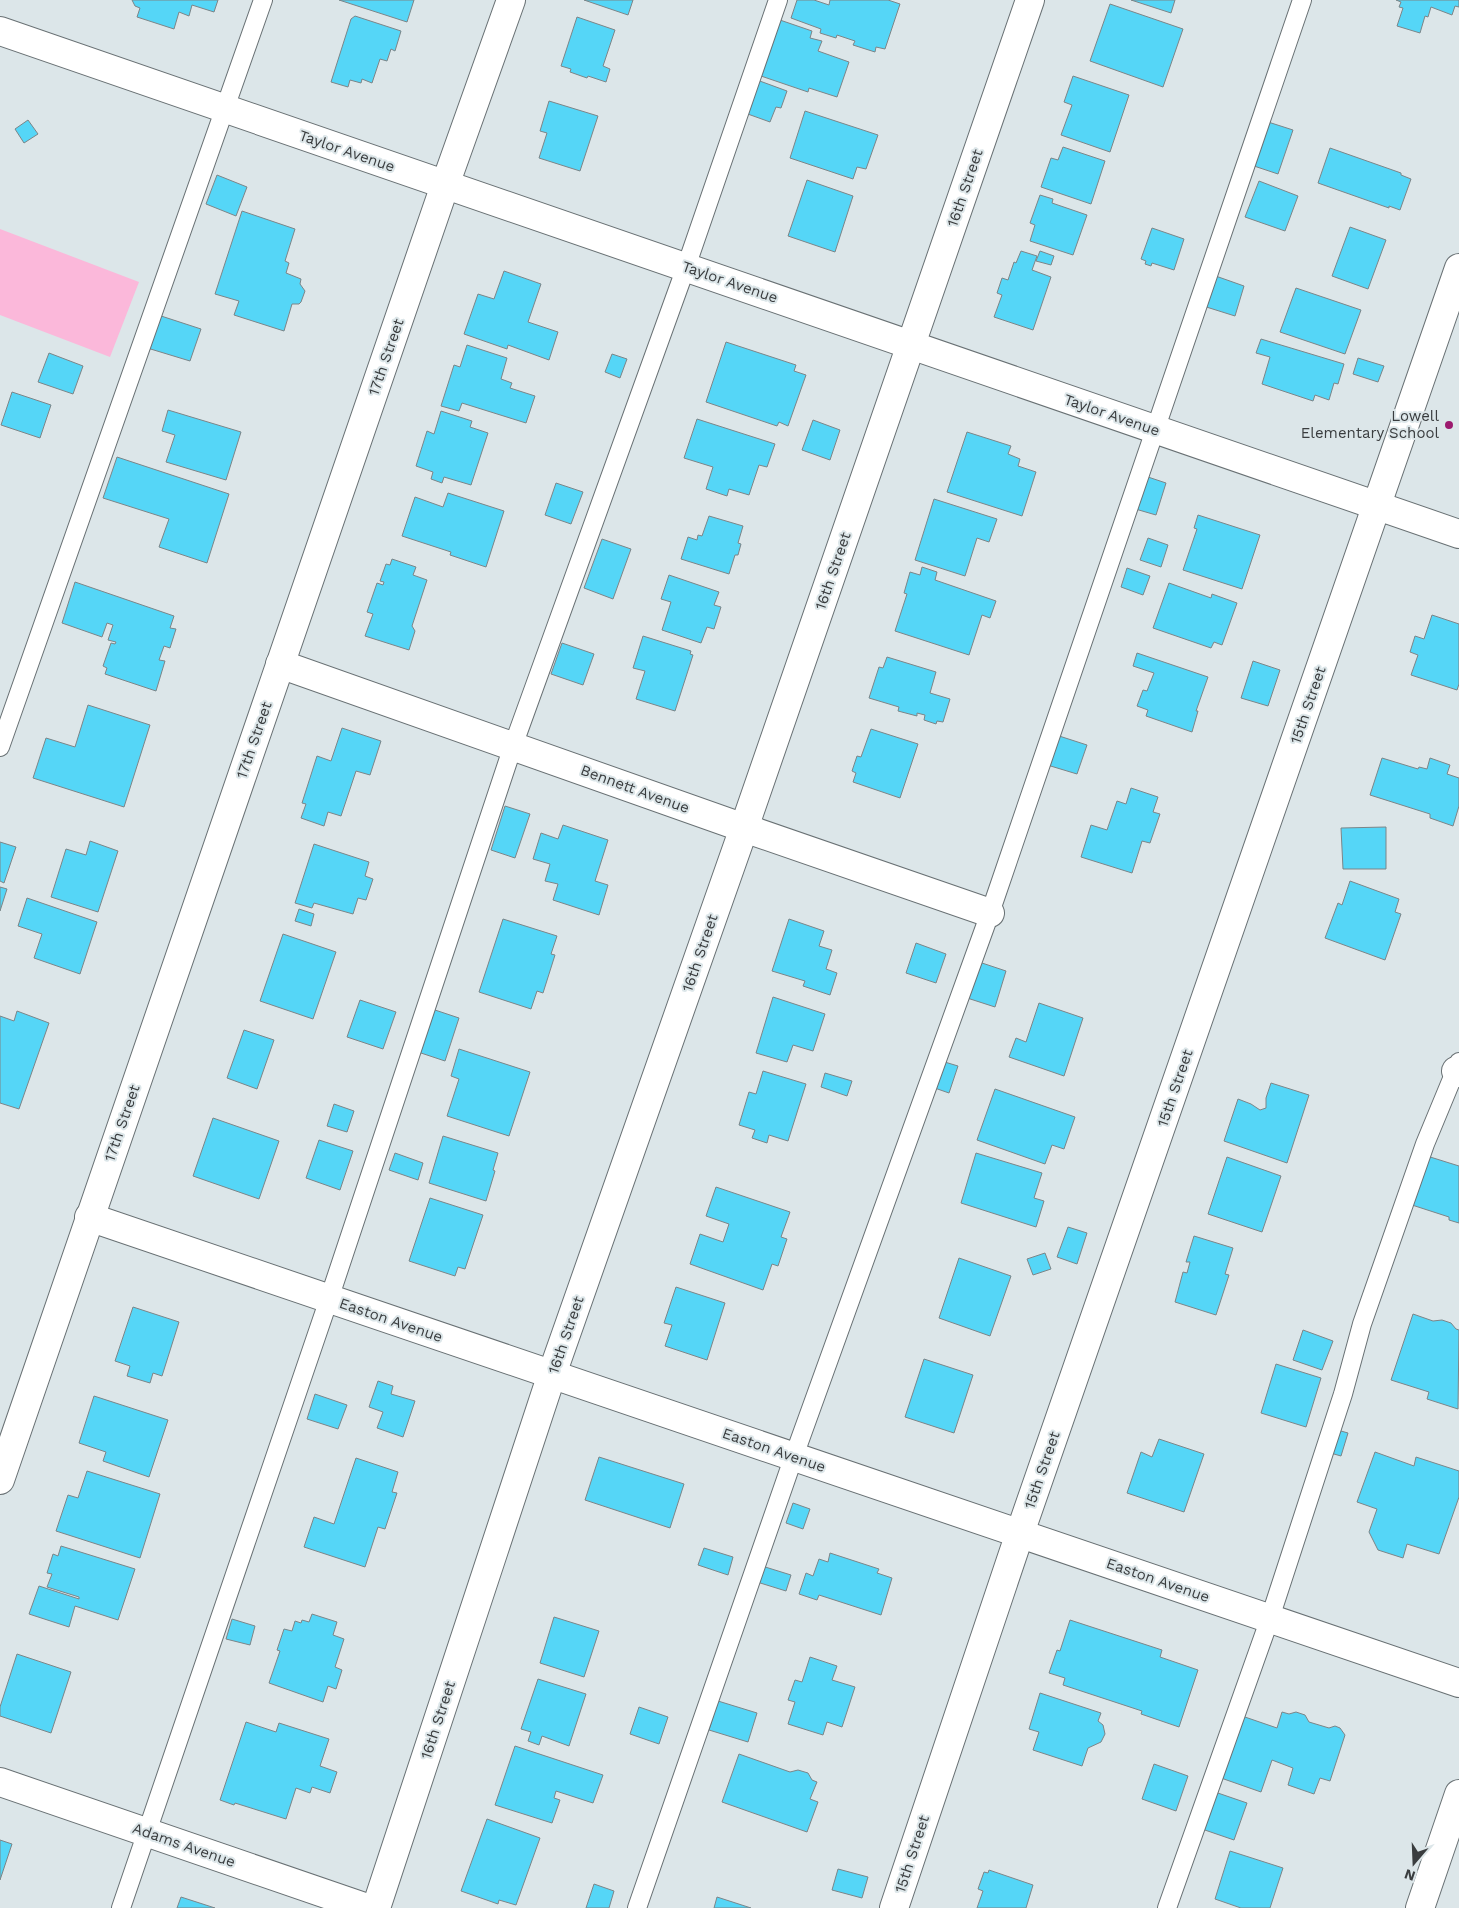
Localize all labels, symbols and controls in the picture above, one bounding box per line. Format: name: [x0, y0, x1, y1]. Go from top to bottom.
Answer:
street label: Taylor Avenue: [297, 126, 397, 176]
street label: 16th Street: [943, 146, 987, 229]
street label: Taylor Avenue: [680, 257, 780, 307]
street label: 17th Street: [364, 316, 408, 398]
street label: Taylor Avenue: [1062, 390, 1162, 440]
place label: Lowell Elementary School: [1301, 407, 1439, 442]
marker: Lowell Elementary School: [1443, 419, 1455, 431]
street label: 16th Street: [811, 529, 855, 612]
street label: 15th Street: [1286, 663, 1330, 746]
street label: 17th Street: [232, 699, 276, 781]
street label: Bennett Avenue: [578, 761, 692, 817]
street label: 16th Street: [678, 911, 722, 994]
street label: 15th Street: [1153, 1046, 1197, 1129]
street label: 17th Street: [100, 1082, 144, 1164]
street label: 16th Street: [544, 1293, 588, 1376]
street label: Easton Avenue: [337, 1294, 445, 1346]
street label: Easton Avenue: [720, 1424, 828, 1476]
street label: 15th Street: [1020, 1428, 1064, 1511]
street label: Easton Avenue: [1104, 1554, 1212, 1606]
street label: 16th Street: [417, 1678, 459, 1761]
street label: 15th Street: [891, 1812, 933, 1895]
street label: Adams Avenue: [130, 1819, 238, 1871]
north arrow: [1389, 1838, 1439, 1888]
text: N: [1402, 1866, 1417, 1885]

